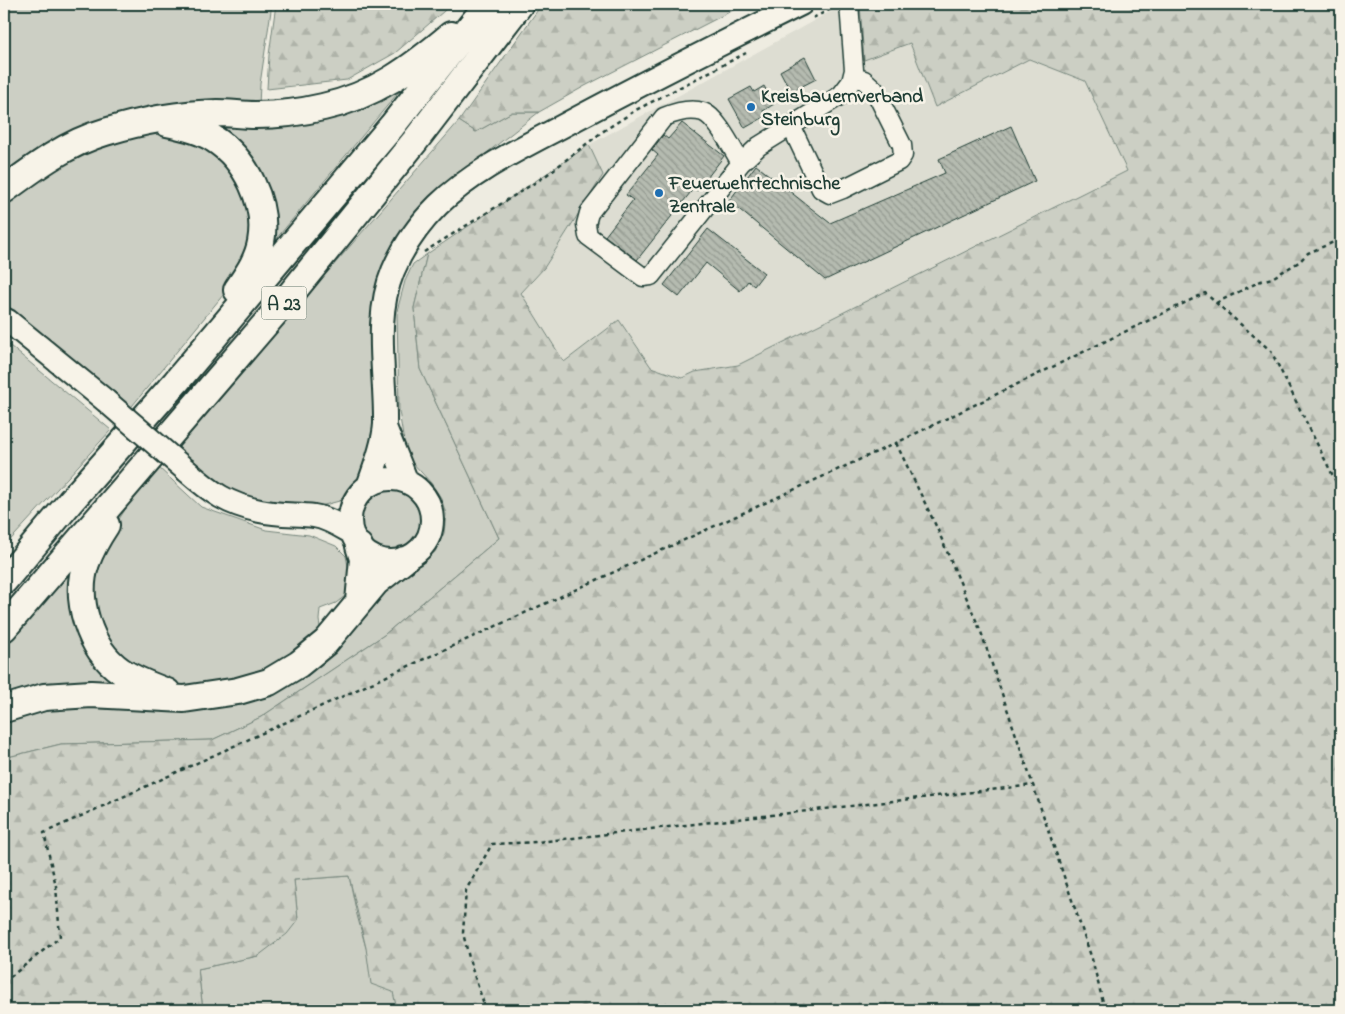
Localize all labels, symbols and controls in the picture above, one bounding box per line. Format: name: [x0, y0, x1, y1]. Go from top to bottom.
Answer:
place label: Kreisbauernverband Steinburg: [761, 83, 924, 136]
marker: Kreisbauernverband Steinburg: [745, 101, 757, 113]
place label: Feuerwehrtechnische Zentrale: [668, 170, 841, 222]
marker: Feuerwehrtechnische Zentrale: [653, 187, 665, 199]
road number: A 23: [262, 286, 306, 320]

